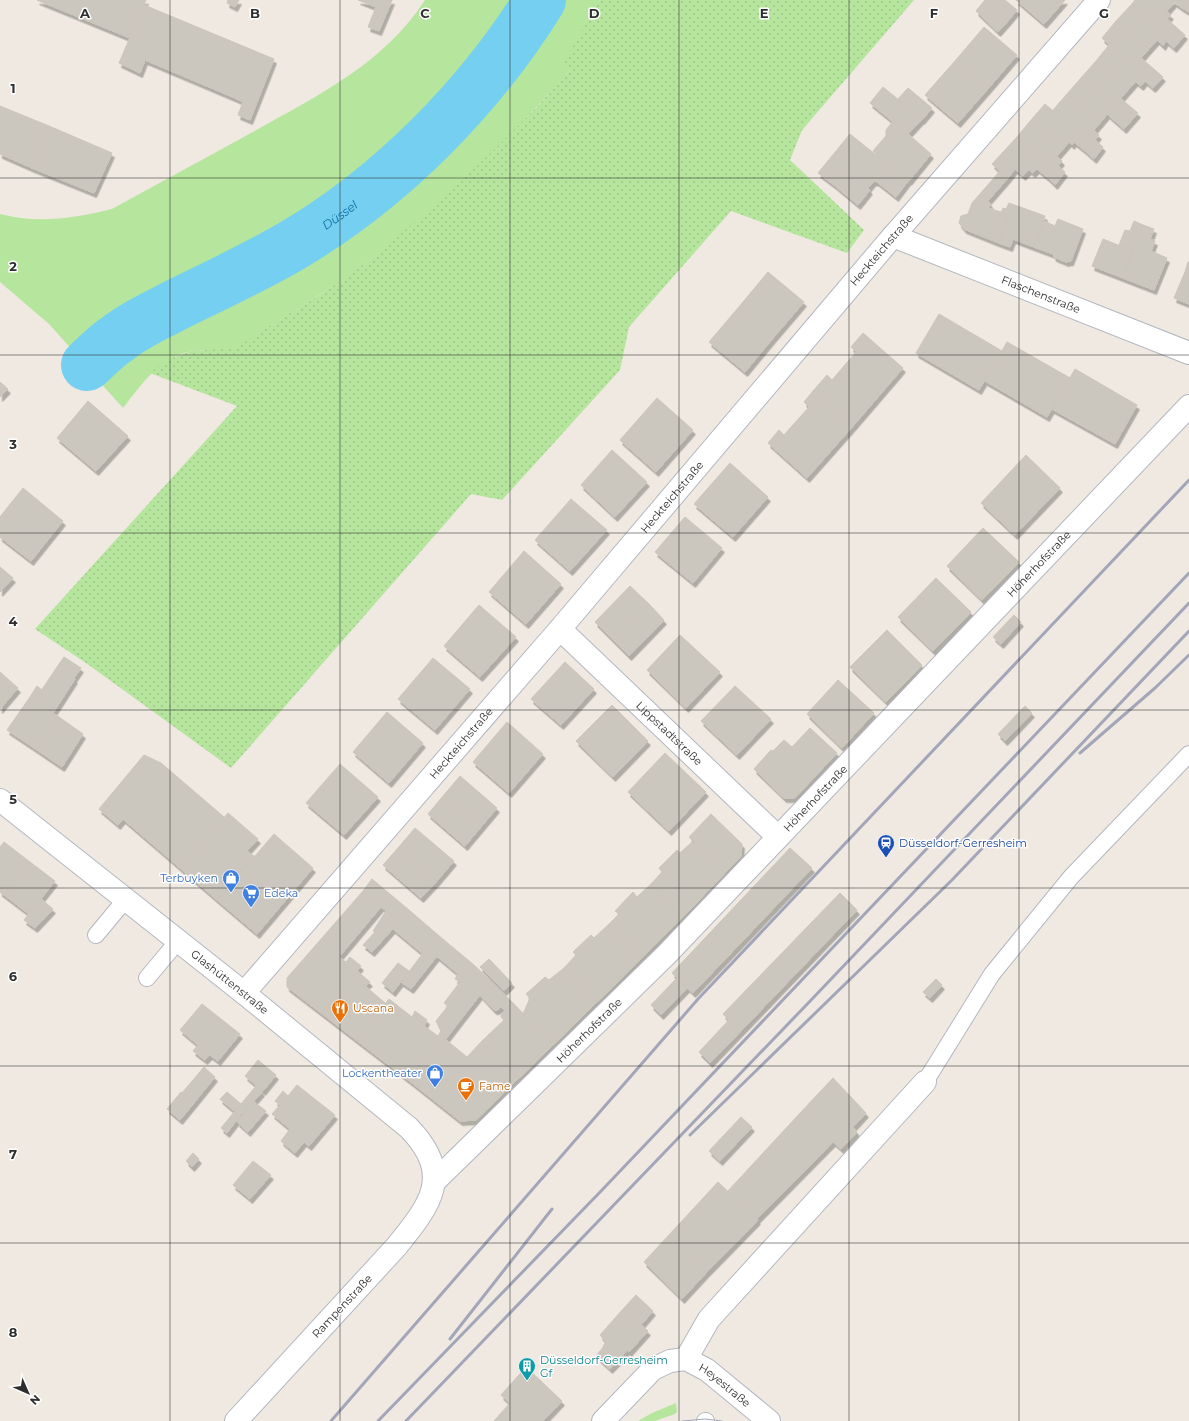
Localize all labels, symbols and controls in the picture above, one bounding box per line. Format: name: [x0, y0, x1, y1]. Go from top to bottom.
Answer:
text: A: [79, 5, 91, 21]
text: B: [250, 5, 260, 21]
text: C: [420, 5, 430, 21]
text: D: [589, 5, 600, 21]
text: E: [760, 5, 769, 21]
text: F: [930, 5, 938, 21]
text: G: [1099, 5, 1109, 21]
text: 1: [10, 80, 16, 96]
water label: Düssel: [319, 196, 361, 232]
street label: Heckteichstraße: [847, 211, 916, 289]
text: 2: [9, 258, 17, 274]
street label: Flaschenstraße: [999, 273, 1083, 316]
text: 3: [8, 436, 17, 452]
street label: Heckteichstraße: [637, 458, 707, 536]
street label: Höherhofstraße: [1004, 527, 1074, 600]
text: 4: [9, 613, 18, 629]
street label: Lippstadtstraße: [633, 698, 706, 768]
street label: Heckteichstraße: [426, 704, 496, 782]
street label: Höherhofstraße: [780, 762, 850, 835]
text: 5: [9, 791, 17, 807]
station icon: Düsseldorf-Gerresheim: [876, 833, 896, 858]
place label: Düsseldorf-Gerresheim: [899, 836, 1027, 850]
shop icon: Terbuyken: [221, 868, 241, 893]
place label: Terbuyken: [160, 871, 218, 885]
supermarket icon: Edeka: [241, 883, 261, 908]
place label: Edeka: [264, 886, 298, 900]
street label: Glashüttenstraße: [188, 947, 272, 1017]
text: 6: [9, 968, 18, 984]
street label: Höherhofstraße: [553, 995, 625, 1066]
restaurant icon: Uscana: [330, 998, 350, 1023]
place label: Uscana: [353, 1001, 394, 1015]
shop icon: Lockentheater: [425, 1063, 445, 1088]
place label: Lockentheater: [342, 1066, 422, 1080]
cafe icon: Fame: [456, 1076, 476, 1101]
place label: Fame: [479, 1079, 511, 1093]
text: 7: [9, 1146, 17, 1162]
street label: Rampenstraße: [309, 1271, 375, 1341]
text: 8: [9, 1324, 18, 1340]
place label: Düsseldorf-Gerresheim Gf: [540, 1353, 668, 1380]
building icon: Düsseldorf-Gerresheim Gf: [517, 1356, 537, 1381]
street label: Heyestraße: [697, 1360, 754, 1410]
north arrow: [8, 1373, 48, 1413]
text: N: [27, 1392, 43, 1408]

